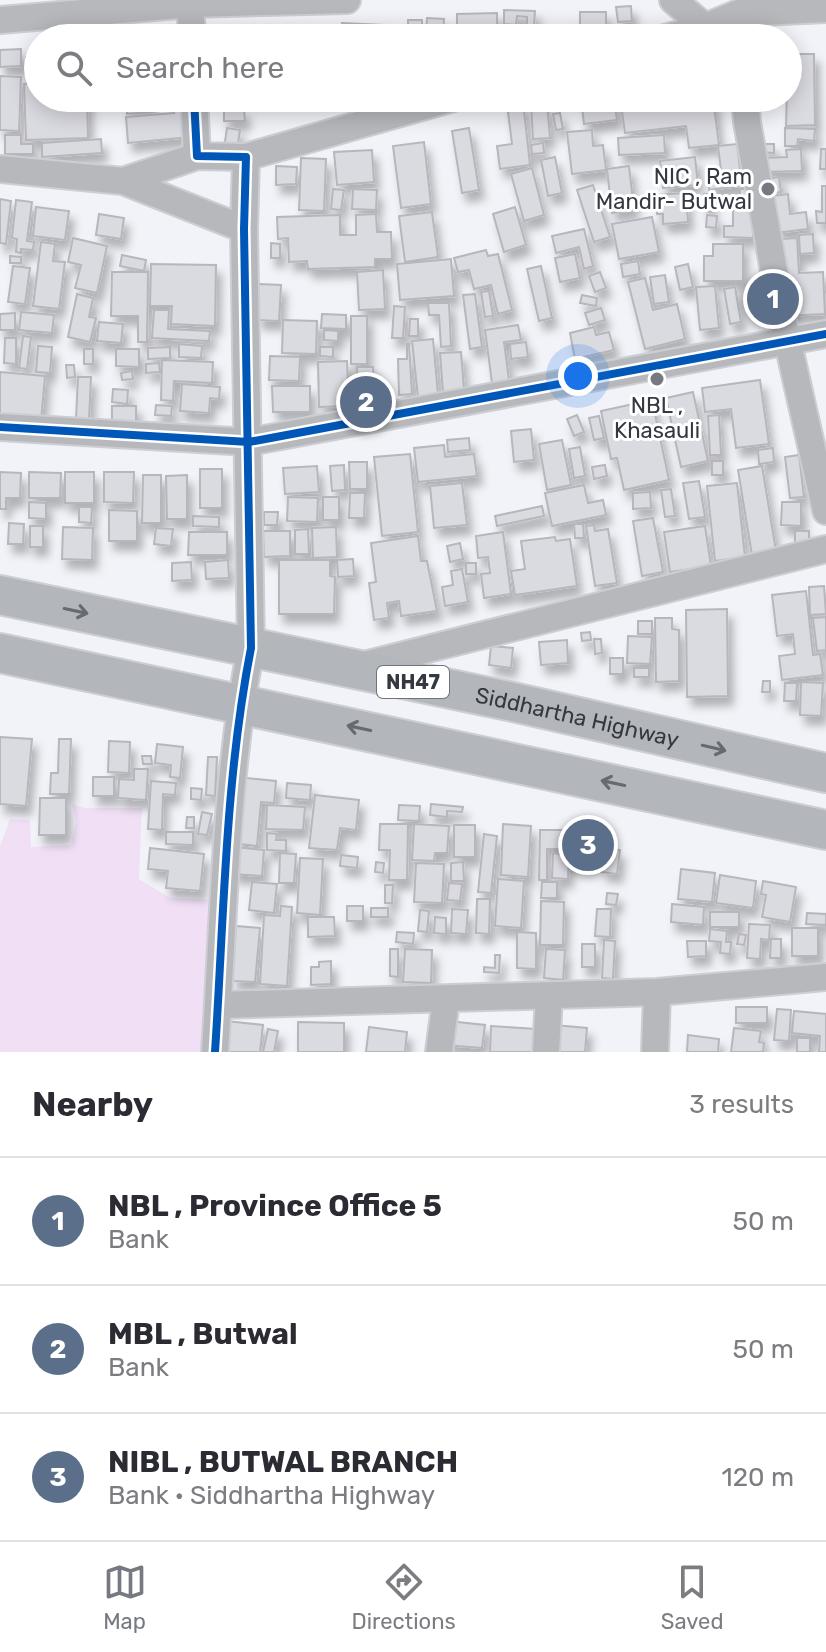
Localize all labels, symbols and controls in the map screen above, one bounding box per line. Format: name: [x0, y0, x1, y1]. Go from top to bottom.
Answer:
search box: [24, 24, 802, 112]
icon: search: [52, 46, 96, 90]
text: Search here: [116, 50, 284, 86]
place label: NIC , Ram Mandir- Butwal: [596, 163, 752, 215]
marker: NIC , Ram Mandir- Butwal: [759, 180, 777, 198]
pin: 1: [747, 269, 799, 329]
your location: [558, 356, 598, 396]
marker: NBL , Khasauli: [648, 370, 666, 388]
pin: 2: [340, 372, 392, 432]
place label: NBL , Khasauli: [614, 392, 700, 444]
one-way arrow: [63, 604, 89, 619]
road number: NH47: [377, 666, 449, 698]
street label: Siddhartha Highway: [473, 682, 681, 753]
one-way arrow: [347, 720, 372, 735]
one-way arrow: [700, 741, 726, 756]
one-way arrow: [601, 775, 626, 790]
pin: 3: [562, 815, 614, 875]
text: Nearby: [32, 1084, 153, 1125]
text: 3 results: [689, 1089, 794, 1120]
text: NBL , Province Office 5: [108, 1188, 442, 1224]
text: 1: [52, 1206, 64, 1237]
text: 50 m: [733, 1206, 794, 1237]
text: Bank: [108, 1224, 169, 1255]
text: MBL , Butwal: [108, 1316, 298, 1352]
text: 2: [50, 1334, 66, 1365]
text: 50 m: [733, 1334, 794, 1365]
text: Bank: [108, 1352, 169, 1383]
text: NIBL , BUTWAL BRANCH: [108, 1444, 458, 1480]
text: 3: [49, 1462, 67, 1493]
text: 120 m: [722, 1462, 794, 1493]
text: Bank · Siddhartha Highway: [108, 1480, 435, 1511]
tab: Map: [103, 1560, 147, 1635]
tab: Directions: [352, 1560, 456, 1635]
tab: Saved: [661, 1560, 724, 1635]

